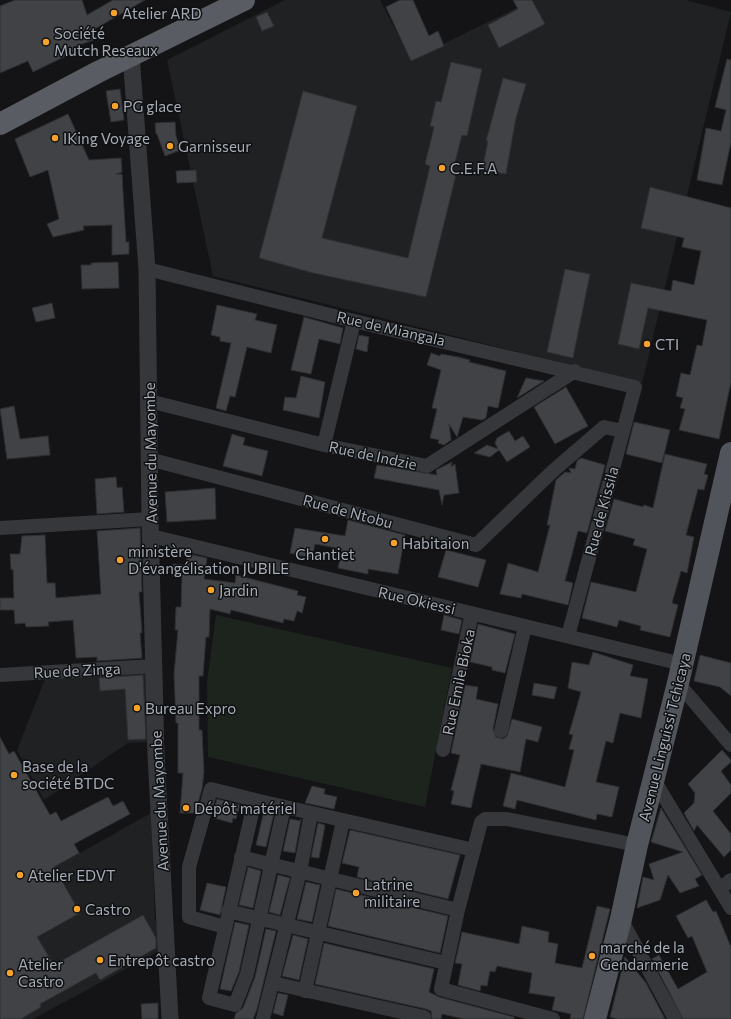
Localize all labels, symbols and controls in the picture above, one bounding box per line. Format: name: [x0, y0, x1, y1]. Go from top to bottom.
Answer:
place label: Atelier ARD: [122, 4, 202, 22]
marker: Atelier ARD: [109, 8, 119, 18]
place label: Société Mutch Reseaux: [54, 24, 158, 59]
marker: Société Mutch Reseaux: [41, 37, 51, 47]
place label: PG glace: [123, 97, 181, 115]
marker: PG glace: [110, 101, 120, 111]
place label: IKing Voyage: [63, 129, 150, 147]
marker: IKing Voyage: [50, 133, 60, 143]
place label: Garnisseur: [178, 137, 251, 155]
marker: Garnisseur: [165, 141, 175, 151]
place label: C.E.F.A: [450, 159, 497, 177]
marker: C.E.F.A: [437, 163, 447, 173]
street label: Rue de Miangala: [335, 307, 447, 349]
place label: CTI: [655, 335, 679, 353]
marker: CTI: [642, 339, 652, 349]
street label: Avenue du Mayombe: [140, 382, 160, 524]
street label: Rue de Indzie: [327, 437, 419, 473]
street label: Rue de Kissila: [580, 464, 622, 558]
street label: Rue de Ntobu: [301, 490, 395, 532]
marker: Chantiet: [320, 534, 330, 544]
place label: Habitaion: [402, 534, 469, 552]
marker: Habitaion: [389, 538, 399, 548]
place label: ministère D'évangélisation JUBILE: [128, 542, 289, 577]
place label: Chantiet: [295, 545, 355, 563]
marker: ministère D'évangélisation JUBILE: [115, 555, 125, 565]
place label: Jardin: [219, 581, 258, 599]
street label: Rue Okiessi: [377, 582, 457, 618]
marker: Jardin: [206, 585, 216, 595]
street label: Rue Emile Bioka: [438, 627, 478, 737]
street label: Avenue Linguissi Tchicaya: [634, 651, 694, 823]
street label: Rue de Zinga: [33, 659, 121, 681]
place label: Bureau Expro: [145, 699, 236, 717]
marker: Bureau Expro: [132, 703, 142, 713]
street label: Avenue du Mayombe: [146, 730, 172, 872]
place label: Base de la société BTDC: [22, 757, 114, 792]
marker: Base de la société BTDC: [9, 770, 19, 780]
place label: Dépôt matériel: [194, 799, 296, 817]
marker: Dépôt matériel: [181, 803, 191, 813]
place label: Atelier EDVT: [28, 866, 116, 884]
marker: Atelier EDVT: [15, 870, 25, 880]
place label: Latrine militaire: [364, 875, 420, 910]
marker: Latrine militaire: [351, 888, 361, 898]
place label: Castro: [85, 900, 131, 918]
marker: Castro: [72, 904, 82, 914]
place label: marché de la Gendarmerie: [600, 938, 689, 973]
place label: Entrepôt castro: [108, 951, 215, 969]
marker: marché de la Gendarmerie: [587, 951, 597, 961]
place label: Atelier Castro: [18, 955, 64, 990]
marker: Entrepôt castro: [95, 955, 105, 965]
marker: Atelier Castro: [5, 968, 15, 978]

